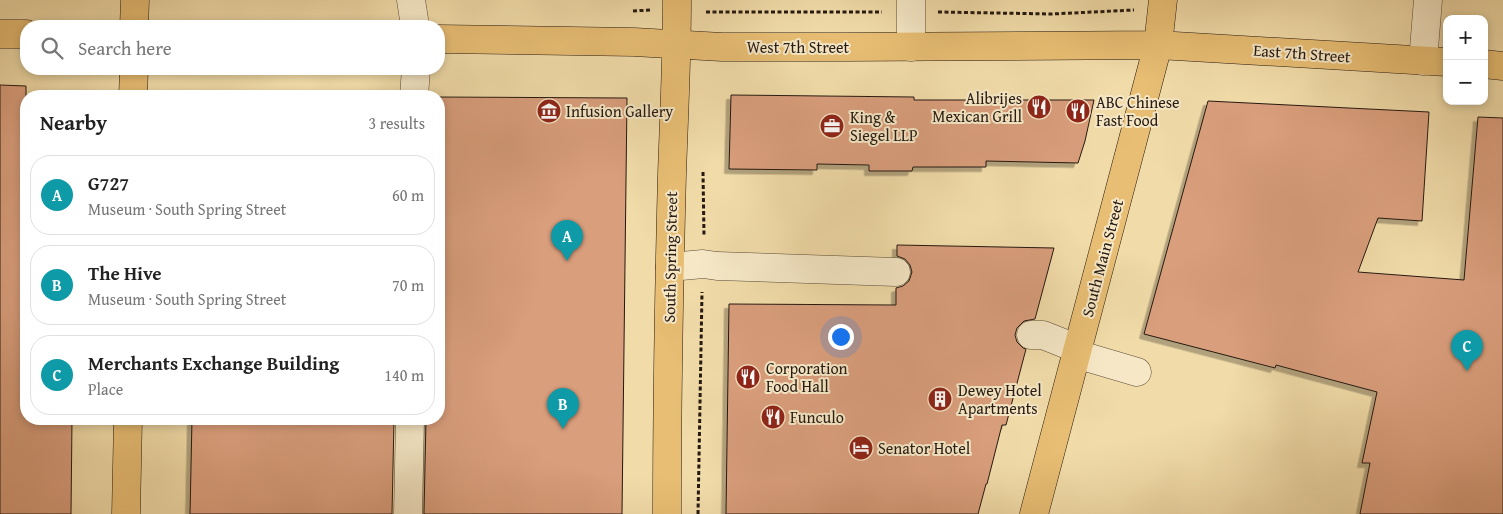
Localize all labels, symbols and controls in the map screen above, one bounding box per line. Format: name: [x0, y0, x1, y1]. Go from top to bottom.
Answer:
map controls: [1443, 15, 1488, 105]
button: +: [1443, 15, 1488, 60]
search box: [20, 20, 445, 75]
icon: search: [38, 34, 66, 62]
text: Search here: [78, 34, 172, 62]
street label: West 7th Street: [747, 35, 850, 59]
street label: East 7th Street: [1253, 38, 1352, 68]
button: −: [1443, 60, 1488, 105]
place label: Alibrijes Mexican Grill: [932, 86, 1023, 128]
place label: ABC Chinese Fast Food: [1096, 90, 1180, 132]
restaurant icon: Alibrijes Mexican Grill: [1026, 94, 1052, 120]
museum icon: Infusion Gallery: [536, 98, 562, 124]
restaurant icon: ABC Chinese Fast Food: [1065, 98, 1091, 124]
place label: Infusion Gallery: [566, 99, 673, 123]
place label: King & Siegel LLP: [850, 105, 918, 147]
text: Nearby: [40, 107, 107, 138]
text: 3 results: [368, 111, 425, 135]
office icon: King & Siegel LLP: [819, 113, 845, 139]
text: G727: [88, 169, 129, 197]
text: A: [52, 183, 62, 207]
text: 60 m: [392, 183, 424, 207]
street label: South Spring Street: [657, 191, 683, 323]
street label: South Main Street: [1075, 196, 1129, 320]
text: Museum · South Spring Street: [88, 197, 286, 221]
pin: A: [551, 220, 583, 261]
text: The Hive: [88, 259, 162, 287]
text: B: [52, 273, 62, 297]
text: 70 m: [392, 273, 424, 297]
text: Museum · South Spring Street: [88, 287, 286, 311]
your location: [828, 324, 854, 350]
pin: C: [1451, 330, 1483, 371]
text: Merchants Exchange Building: [88, 349, 339, 377]
place label: Corporation Food Hall: [766, 356, 848, 398]
text: C: [52, 363, 62, 387]
text: 140 m: [384, 363, 424, 387]
restaurant icon: Corporation Food Hall: [735, 364, 761, 390]
text: Place: [88, 377, 123, 401]
place label: Dewey Hotel Apartments: [958, 378, 1042, 420]
building icon: Dewey Hotel Apartments: [927, 386, 953, 412]
pin: B: [547, 388, 579, 429]
restaurant icon: Funculo: [760, 404, 786, 430]
place label: Funculo: [790, 405, 844, 429]
hotel icon: Senator Hotel: [848, 435, 874, 461]
place label: Senator Hotel: [878, 436, 971, 460]

